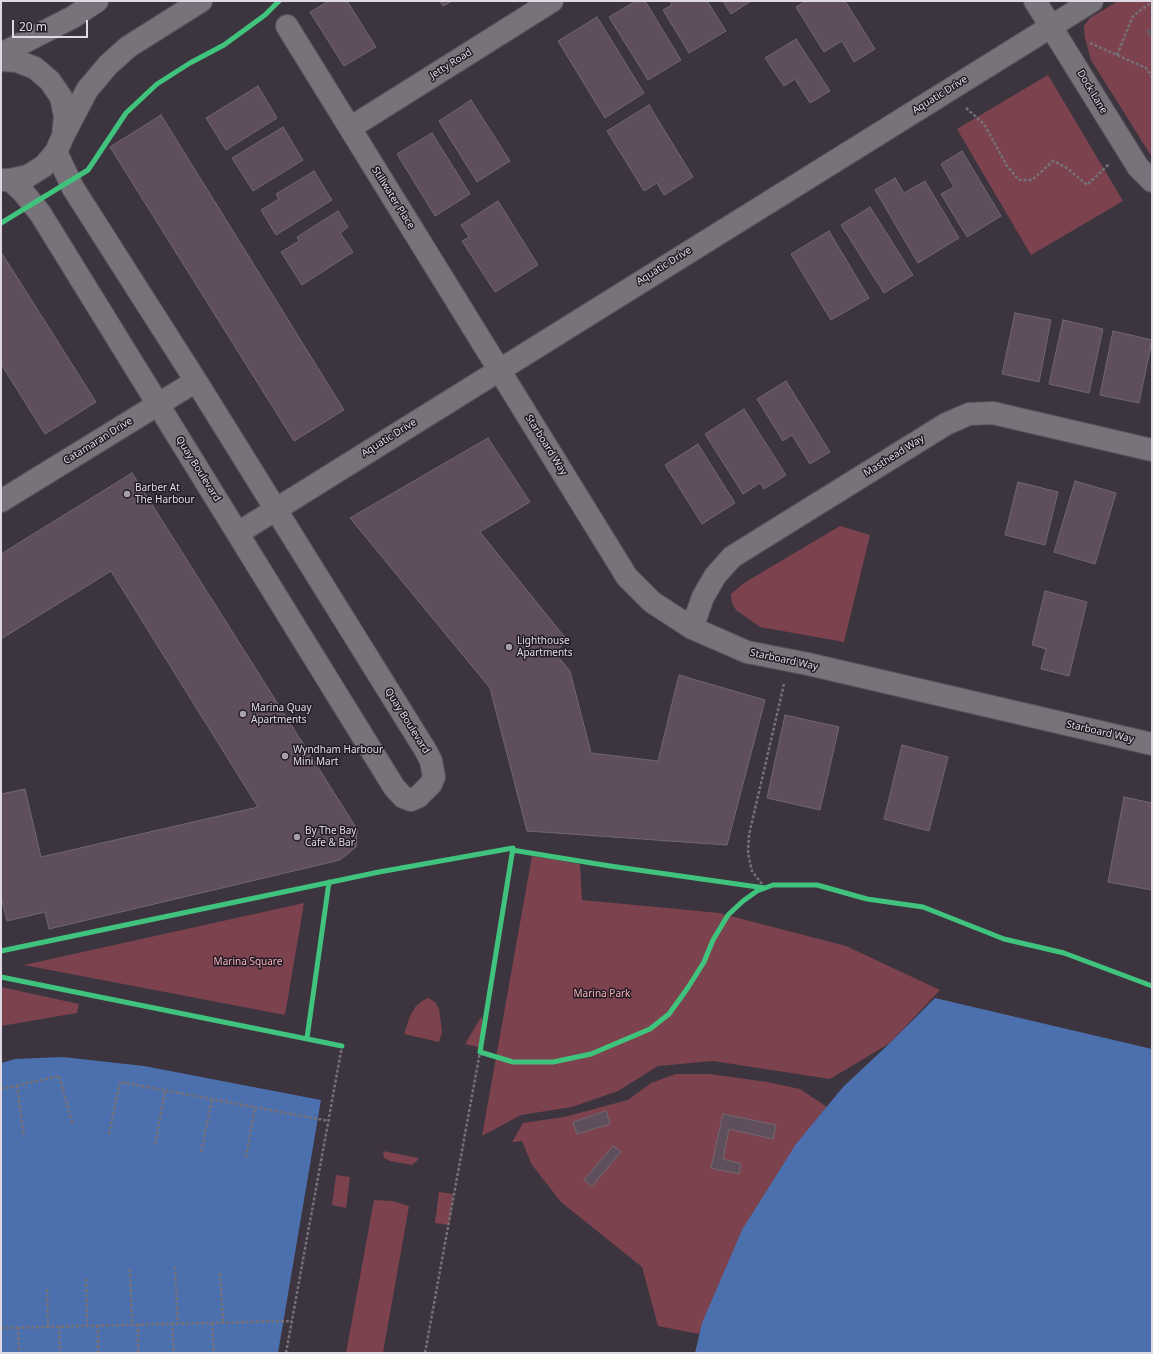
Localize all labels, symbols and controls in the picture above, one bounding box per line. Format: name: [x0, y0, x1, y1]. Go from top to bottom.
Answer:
scale bar: [14, 12, 90, 38]
text: 20 m: [19, 18, 47, 35]
street label: Jetty Road: [428, 46, 474, 82]
street label: Dock Lane: [1074, 68, 1110, 116]
street label: Aquatic Drive: [910, 73, 970, 117]
street label: Stillwater Place: [369, 165, 417, 231]
street label: Aquatic Drive: [634, 244, 694, 288]
street label: Starboard Way: [523, 413, 569, 477]
street label: Catamaran Drive: [61, 415, 135, 467]
street label: Aquatic Drive: [359, 416, 419, 460]
street label: Masthead Way: [862, 433, 926, 479]
street label: Quay Boulevard: [173, 434, 223, 504]
place label: Barber At The Harbour: [135, 482, 195, 506]
marker: Barber At The Harbour: [122, 489, 132, 499]
place label: Lighthouse Apartments: [517, 635, 572, 658]
marker: Lighthouse Apartments: [504, 642, 514, 652]
street label: Starboard Way: [749, 647, 819, 673]
street label: Quay Boulevard: [382, 686, 432, 756]
place label: Marina Quay Apartments: [251, 702, 311, 726]
marker: Marina Quay Apartments: [238, 709, 248, 719]
street label: Starboard Way: [1065, 718, 1135, 746]
place label: Wyndham Harbour Mini Mart: [293, 744, 383, 768]
marker: Wyndham Harbour Mini Mart: [280, 751, 290, 761]
place label: By The Bay Cafe & Bar: [305, 825, 356, 848]
marker: By The Bay Cafe & Bar: [292, 832, 302, 842]
park label: Marina Square: [214, 956, 282, 968]
park label: Marina Park: [574, 988, 630, 1000]

